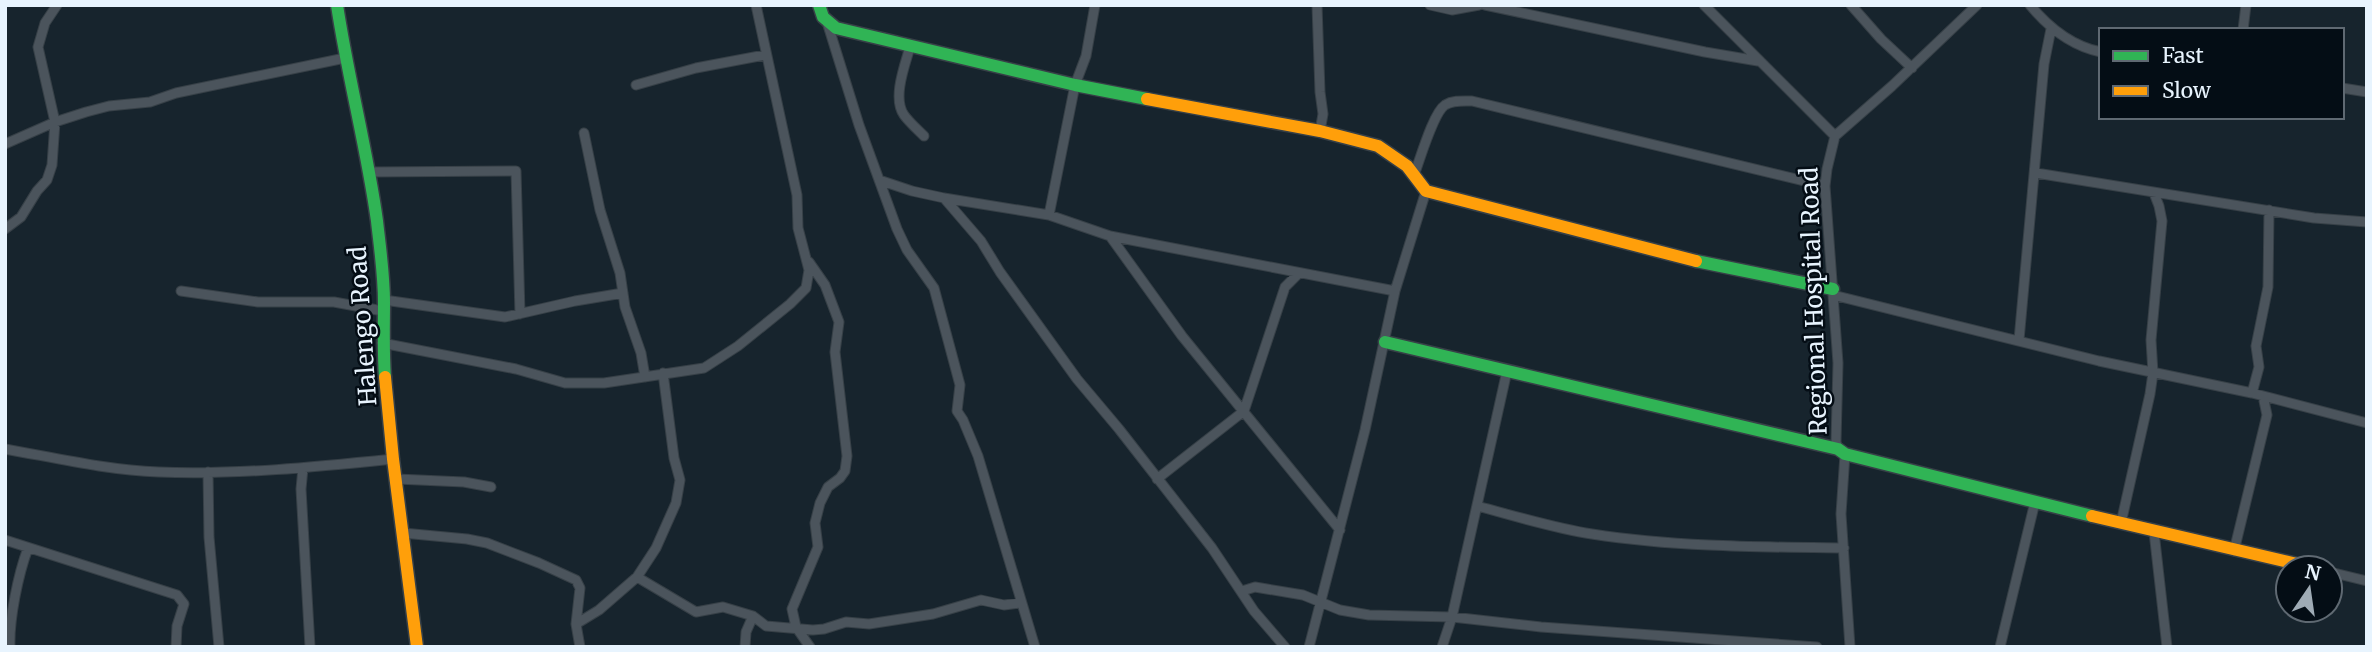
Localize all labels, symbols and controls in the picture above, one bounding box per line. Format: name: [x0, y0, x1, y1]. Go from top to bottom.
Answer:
legend: [2099, 28, 2344, 119]
text: Fast: [2162, 42, 2204, 69]
text: Slow: [2162, 77, 2211, 104]
street label: Regional Hospital Road: [1793, 166, 1834, 436]
street label: Halengo Road: [341, 245, 384, 407]
north arrow: [2274, 554, 2344, 624]
text: N: [2303, 559, 2323, 586]

